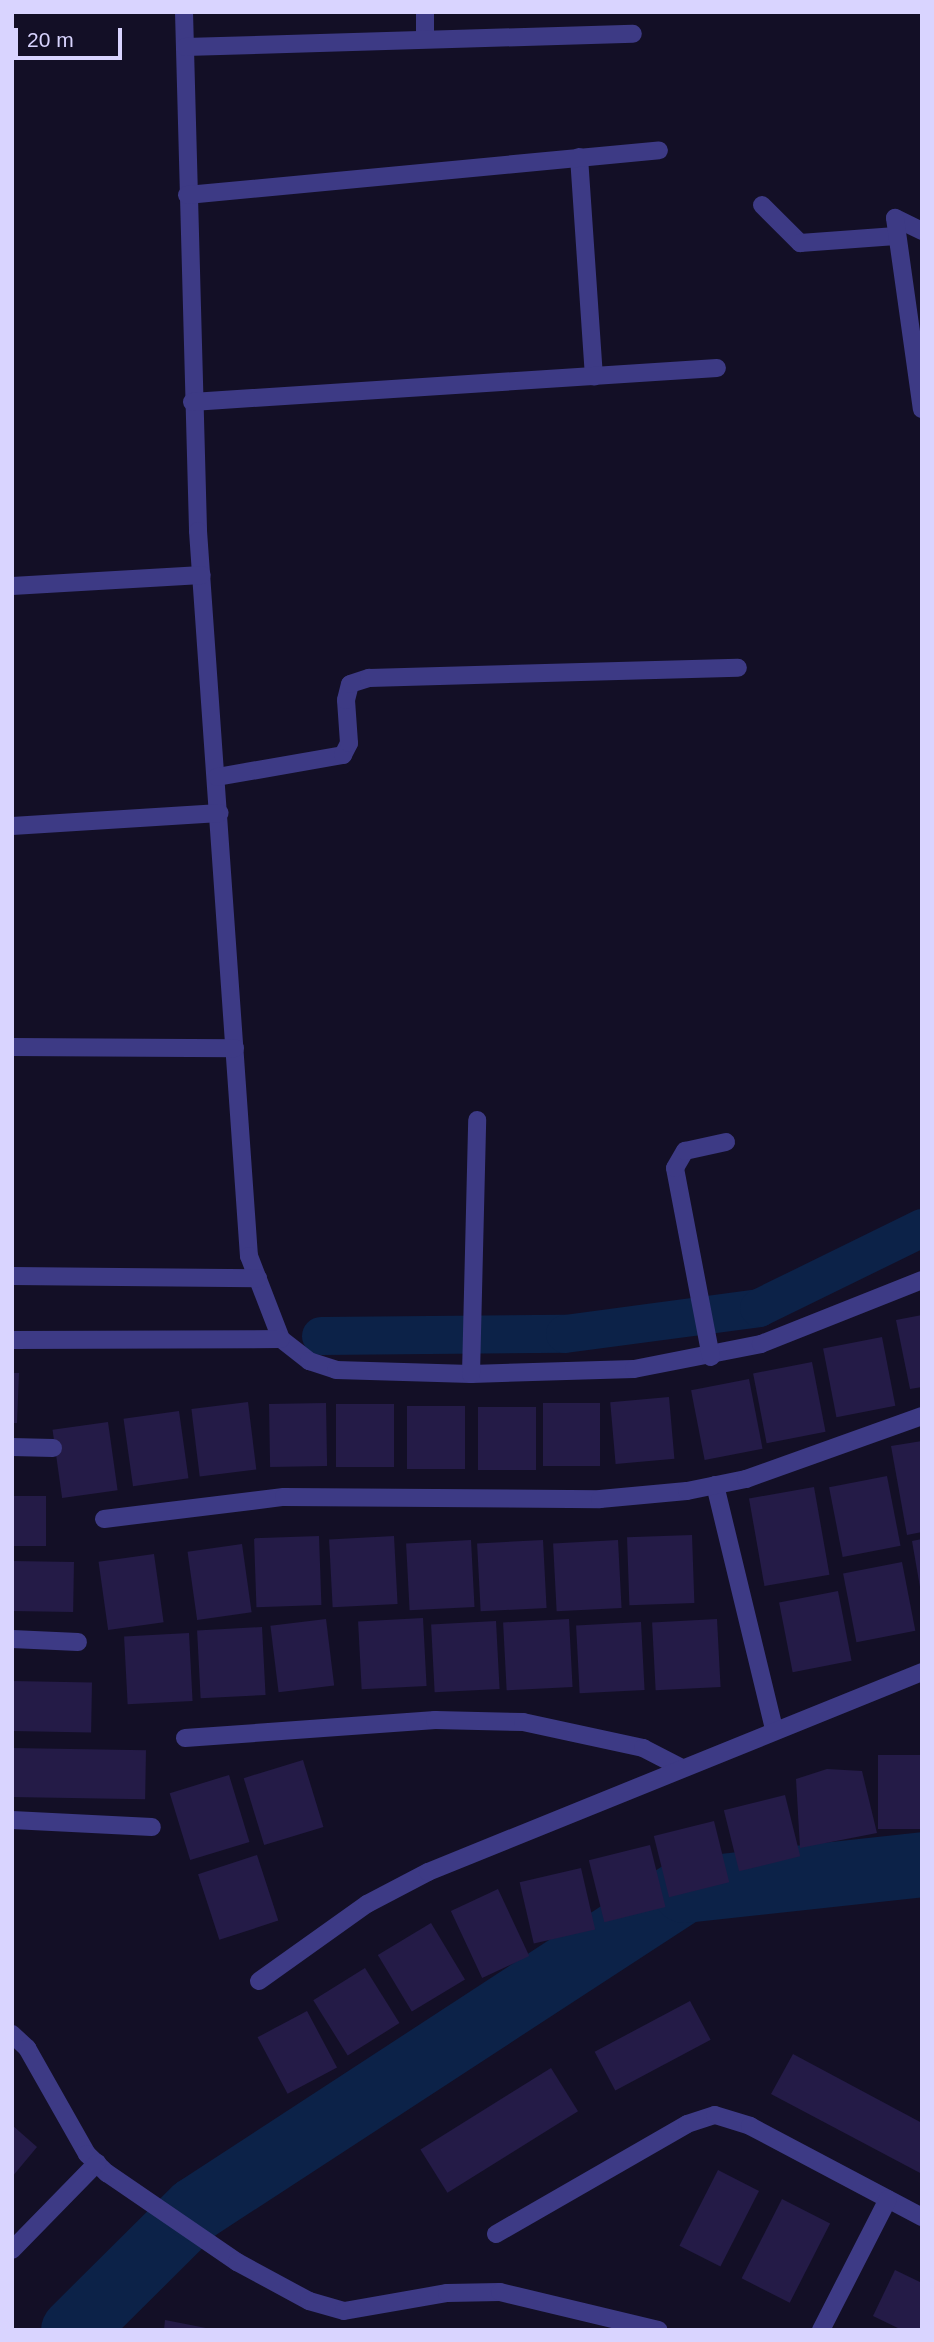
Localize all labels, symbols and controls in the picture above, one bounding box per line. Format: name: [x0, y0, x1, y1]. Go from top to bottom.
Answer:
scale bar: [18, 14, 126, 58]
text: 20 m: [27, 28, 74, 51]

